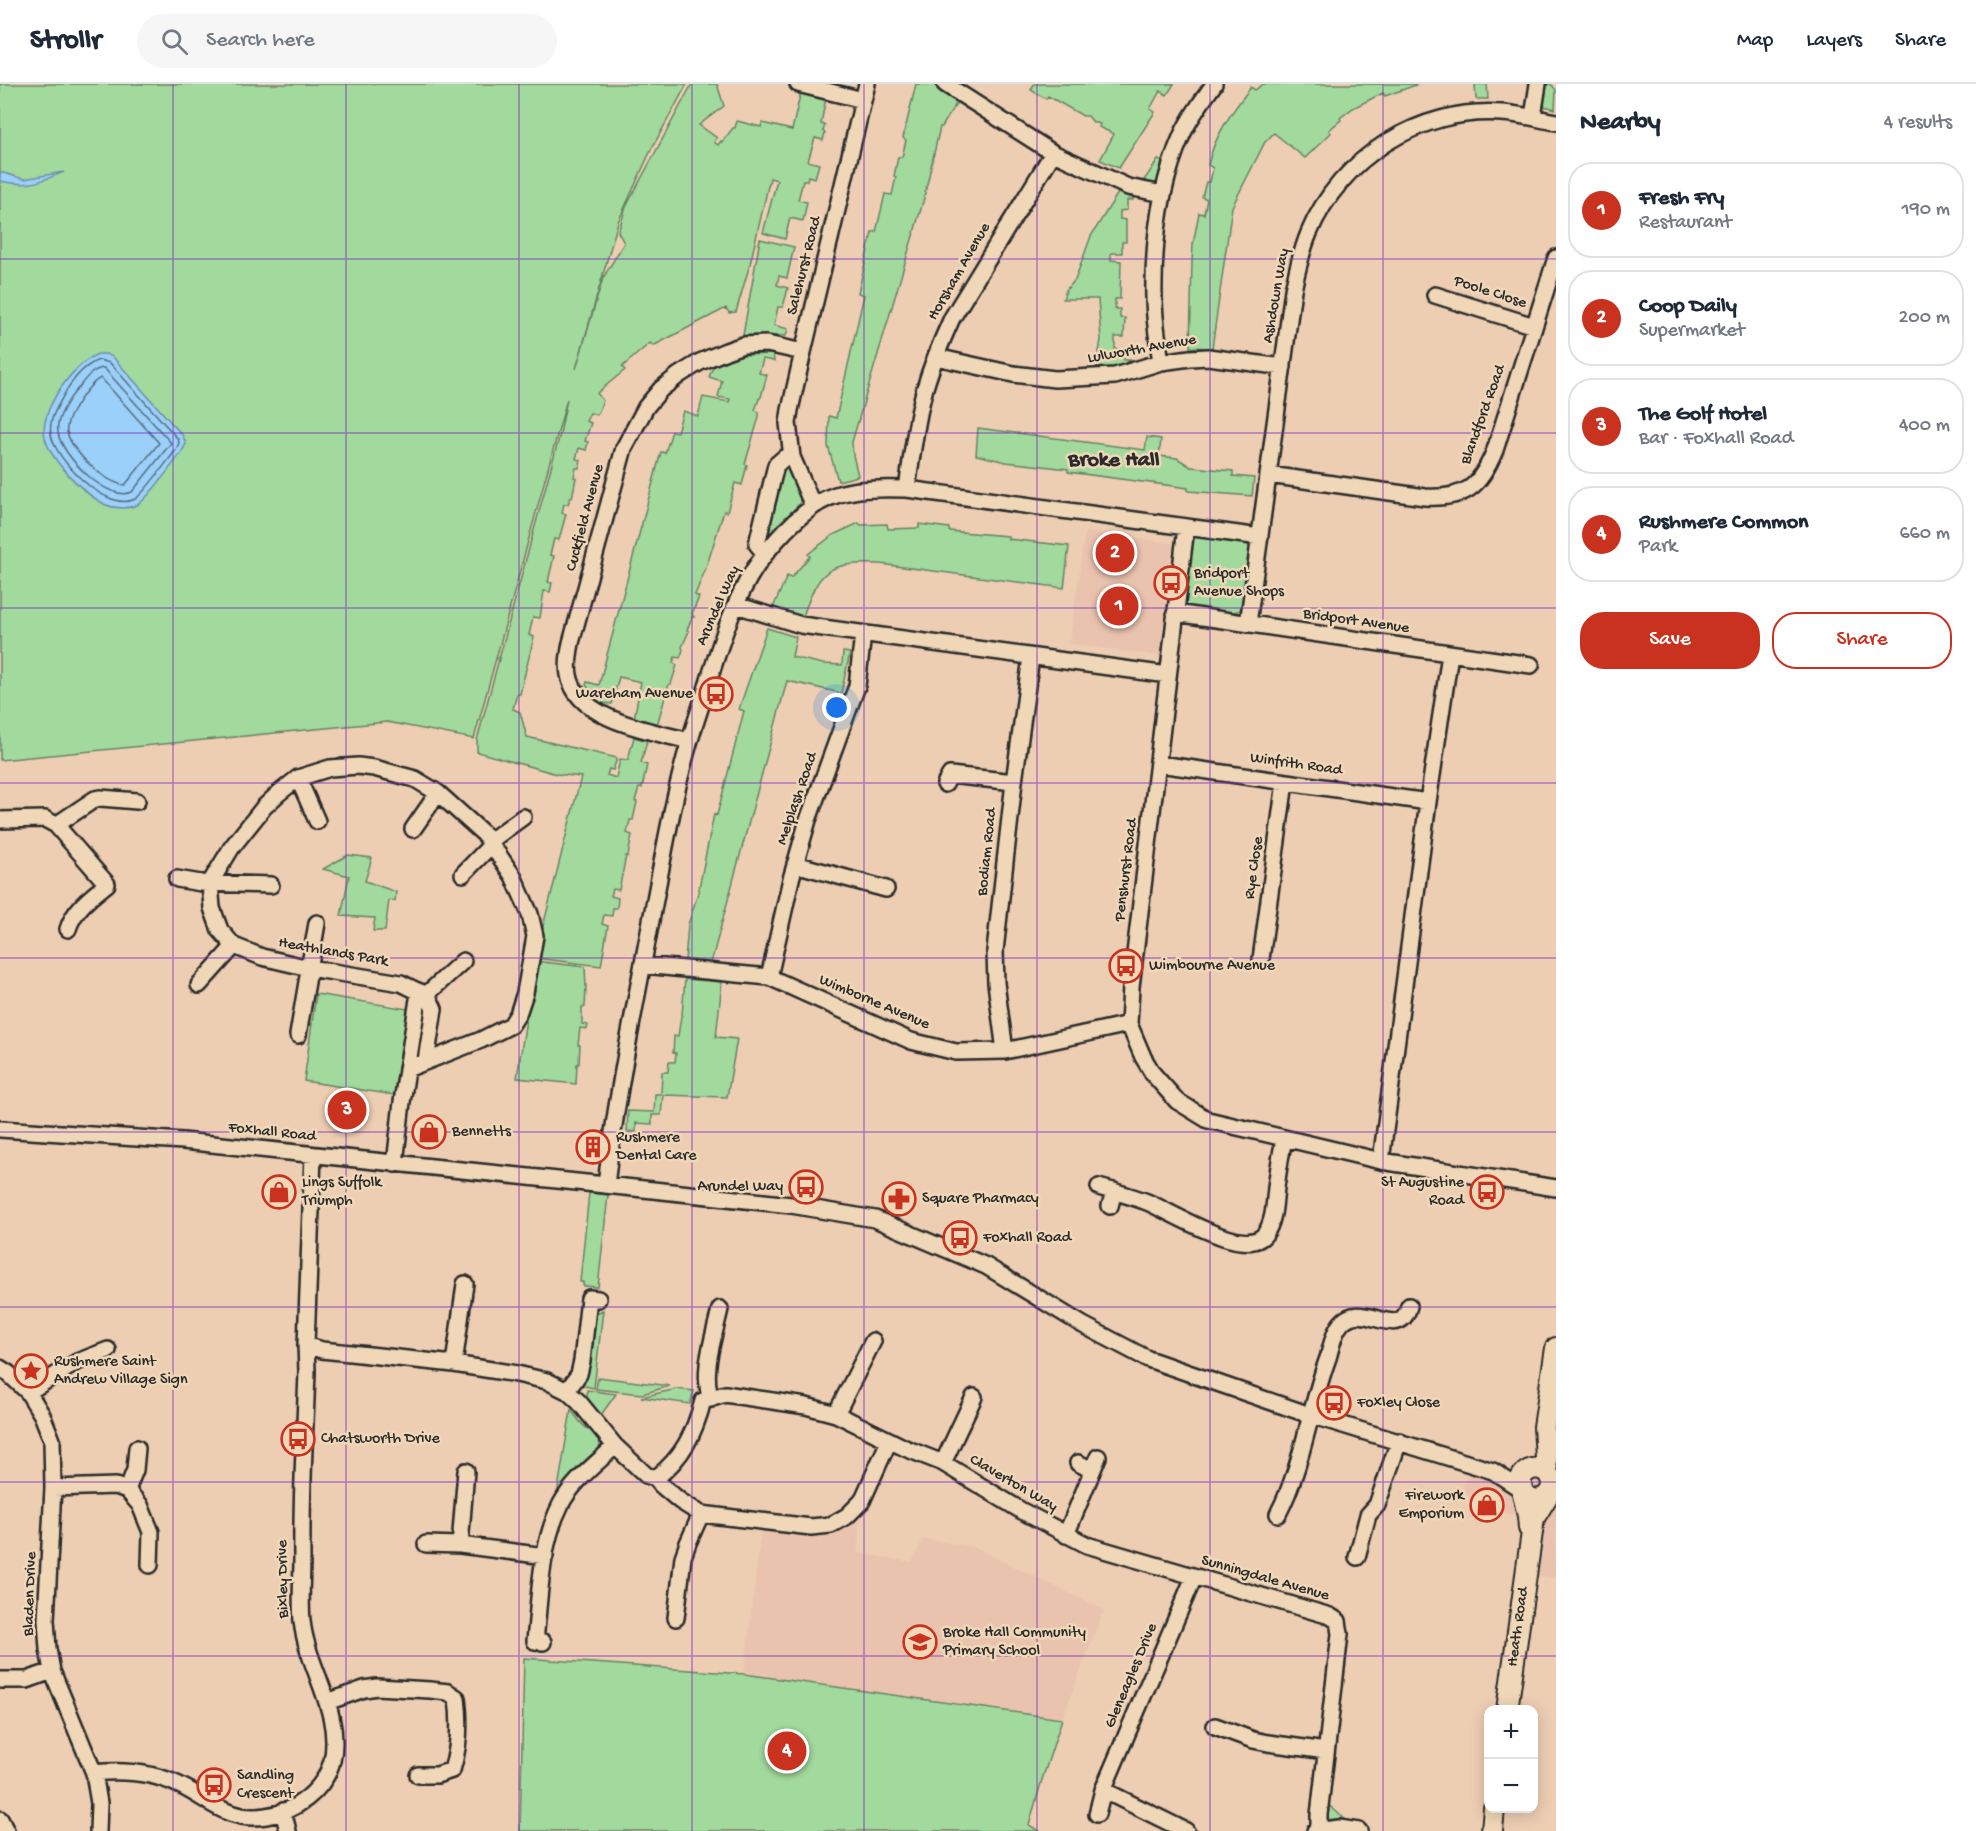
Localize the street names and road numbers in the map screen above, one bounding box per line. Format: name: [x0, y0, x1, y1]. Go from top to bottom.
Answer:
street label: Salehurst Road: [784, 213, 827, 317]
street label: Horsham Avenue: [924, 219, 996, 324]
street label: Ashdown Way: [1259, 247, 1295, 345]
street label: Poole Close: [1450, 272, 1530, 314]
street label: Lulworth Avenue: [1086, 331, 1199, 369]
street label: Blandford Road: [1457, 361, 1511, 468]
street label: Cuckfield Avenue: [563, 462, 610, 574]
street label: Arundel Way: [693, 563, 745, 649]
street label: Bridport Avenue: [1301, 605, 1411, 639]
street label: Melplash Road: [773, 749, 823, 848]
street label: Winfrith Road: [1249, 749, 1345, 781]
street label: Bodiam Road: [974, 805, 1002, 898]
street label: Penshurst Road: [1111, 816, 1143, 924]
street label: Rye Close: [1241, 835, 1269, 900]
street label: Heathlands Park: [277, 934, 391, 972]
street label: Wimborne Avenue: [816, 971, 933, 1035]
street label: Foxhall Road: [226, 1119, 318, 1147]
street label: Claverton Way: [966, 1451, 1061, 1517]
street label: Bixley Drive: [274, 1539, 294, 1619]
street label: Bladen Drive: [20, 1551, 42, 1638]
street label: Sunningdale Avenue: [1199, 1552, 1332, 1607]
street label: Heath Road: [1504, 1584, 1534, 1668]
street label: Gleneagles Drive: [1101, 1620, 1163, 1731]

